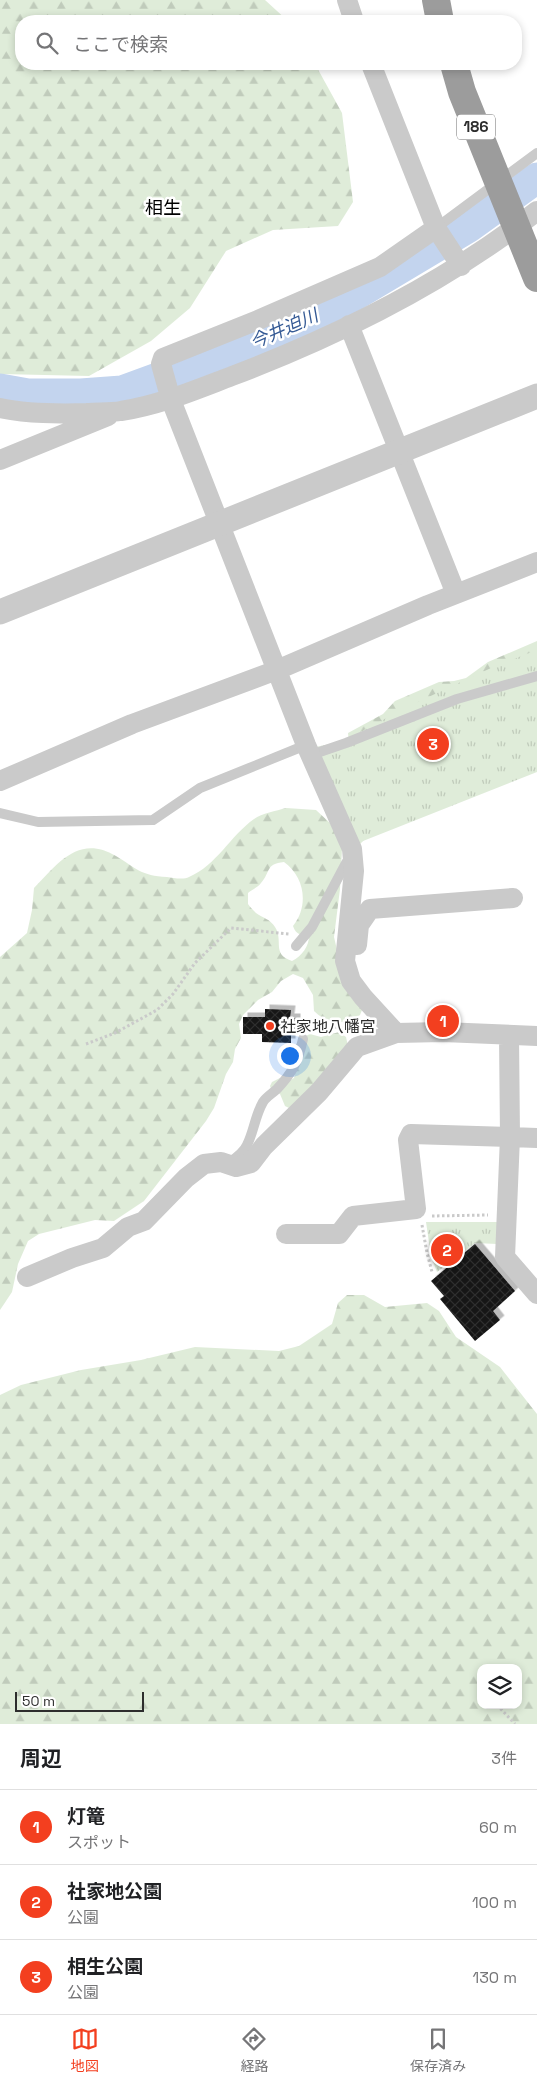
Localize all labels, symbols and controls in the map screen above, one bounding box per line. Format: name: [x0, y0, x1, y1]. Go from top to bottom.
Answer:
search box: [15, 15, 522, 70]
icon: search: [33, 29, 61, 57]
text: ここで検索: [73, 32, 168, 57]
road number: 186: [457, 114, 495, 140]
district label: 相生: [145, 196, 181, 219]
water label: 今井迫川: [246, 303, 323, 354]
pin: 3: [417, 725, 449, 763]
pin: 1: [427, 1002, 459, 1040]
place label: 社家地八幡宮: [280, 1016, 376, 1037]
marker: 社家地八幡宮: [264, 1020, 276, 1032]
your location: [277, 1043, 303, 1069]
pin: 2: [431, 1231, 463, 1269]
map controls: [477, 1664, 522, 1709]
button: layers: [477, 1664, 522, 1709]
scale bar: [15, 1689, 144, 1712]
text: 50 m: [22, 1692, 55, 1710]
text: 周辺: [20, 1745, 62, 1772]
text: 3件: [491, 1748, 517, 1769]
text: 灯篭: [67, 1804, 105, 1829]
text: 1: [32, 1817, 40, 1838]
text: 60 m: [479, 1817, 517, 1838]
text: スポット: [67, 1832, 131, 1853]
text: 社家地公園: [67, 1879, 162, 1904]
text: 2: [31, 1892, 41, 1913]
text: 100 m: [472, 1892, 517, 1913]
text: 公園: [67, 1907, 99, 1928]
text: 相生公園: [67, 1954, 143, 1979]
text: 3: [31, 1967, 41, 1988]
text: 130 m: [473, 1967, 517, 1988]
text: 公園: [67, 1982, 99, 2003]
tab: 地図: [71, 2025, 99, 2075]
tab: 経路: [240, 2025, 268, 2075]
tab: 保存済み: [410, 2025, 466, 2075]

